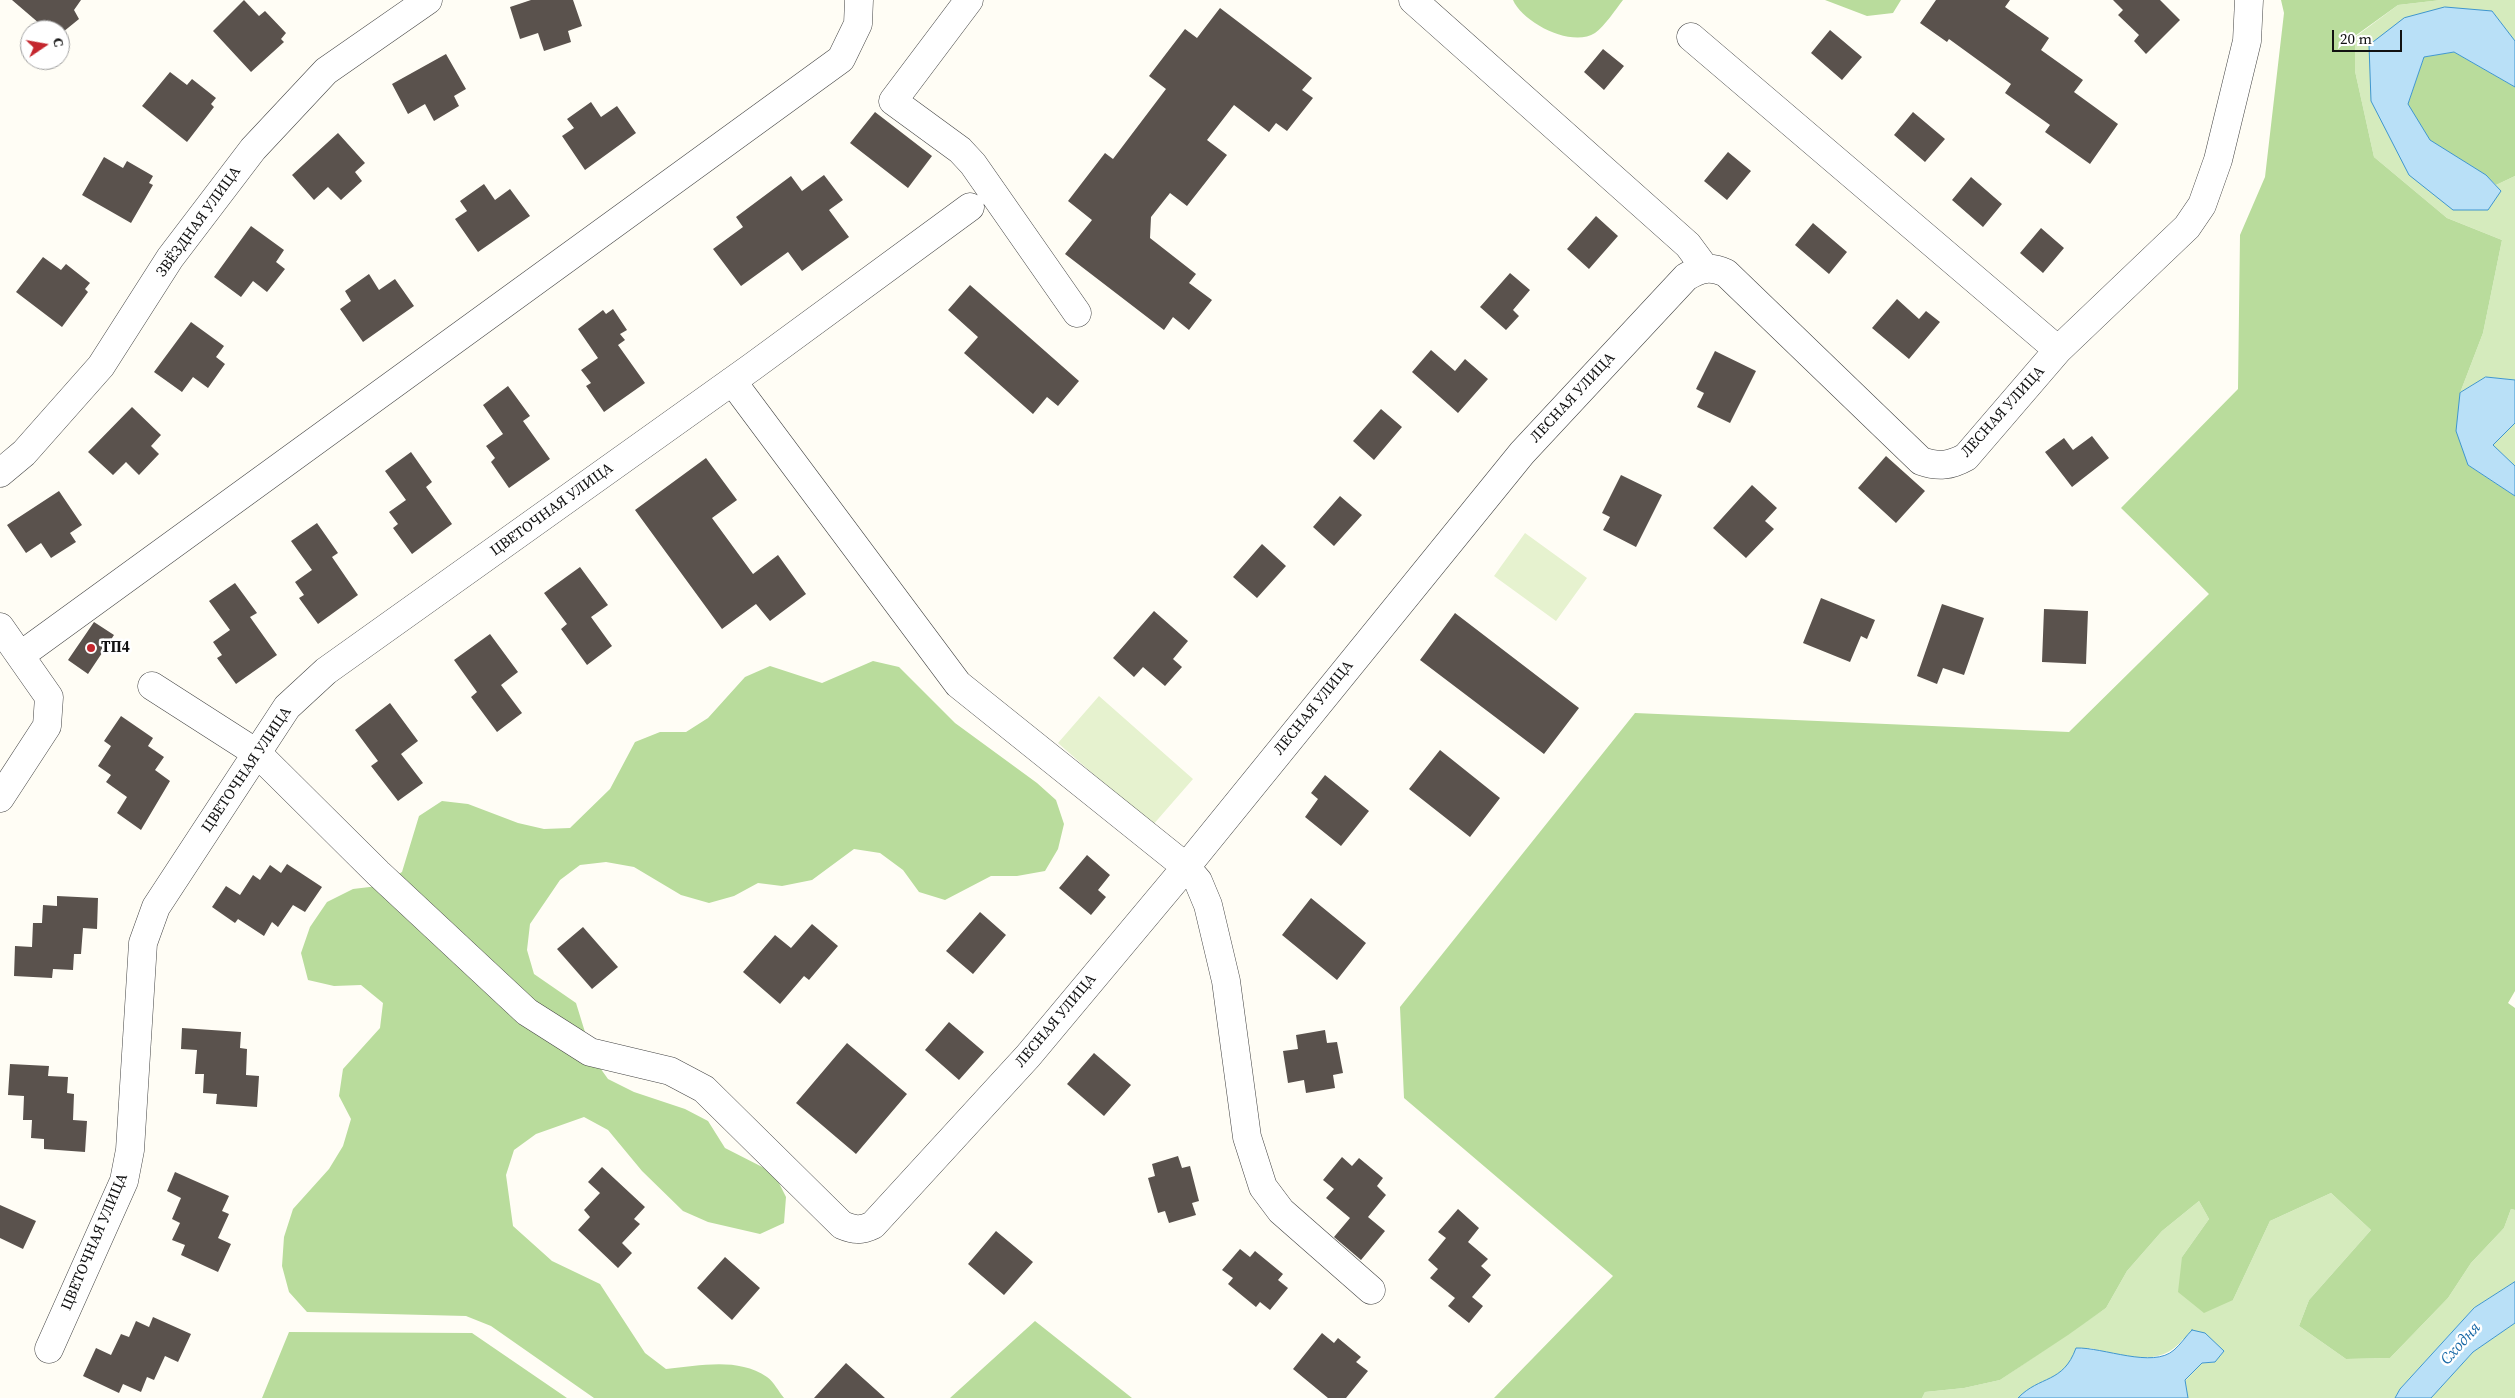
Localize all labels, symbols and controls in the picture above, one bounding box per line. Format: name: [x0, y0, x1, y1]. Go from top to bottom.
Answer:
north arrow: [20, 20, 70, 70]
scale bar: [2335, 20, 2405, 52]
text: 20 m: [2340, 28, 2372, 49]
text: С: [48, 36, 69, 48]
street label: ЗВЁЗДНАЯ УЛИЦА: [153, 163, 245, 281]
street label: ЛЕСНАЯ УЛИЦА: [1527, 349, 1619, 447]
street label: ЛЕСНАЯ УЛИЦА: [1957, 363, 2049, 461]
street label: ЦВЕТОЧНАЯ УЛИЦА: [487, 459, 617, 561]
place label: ТП4: [101, 639, 130, 657]
marker: ТП4: [85, 642, 97, 654]
street label: ЛЕСНАЯ УЛИЦА: [1270, 657, 1358, 759]
street label: ЦВЕТОЧНАЯ УЛИЦА: [198, 704, 296, 836]
street label: ЛЕСНАЯ УЛИЦА: [1012, 971, 1100, 1071]
street label: ЦВЕТОЧНАЯ УЛИЦА: [58, 1171, 132, 1313]
water label: Сходня: [2437, 1319, 2485, 1369]

